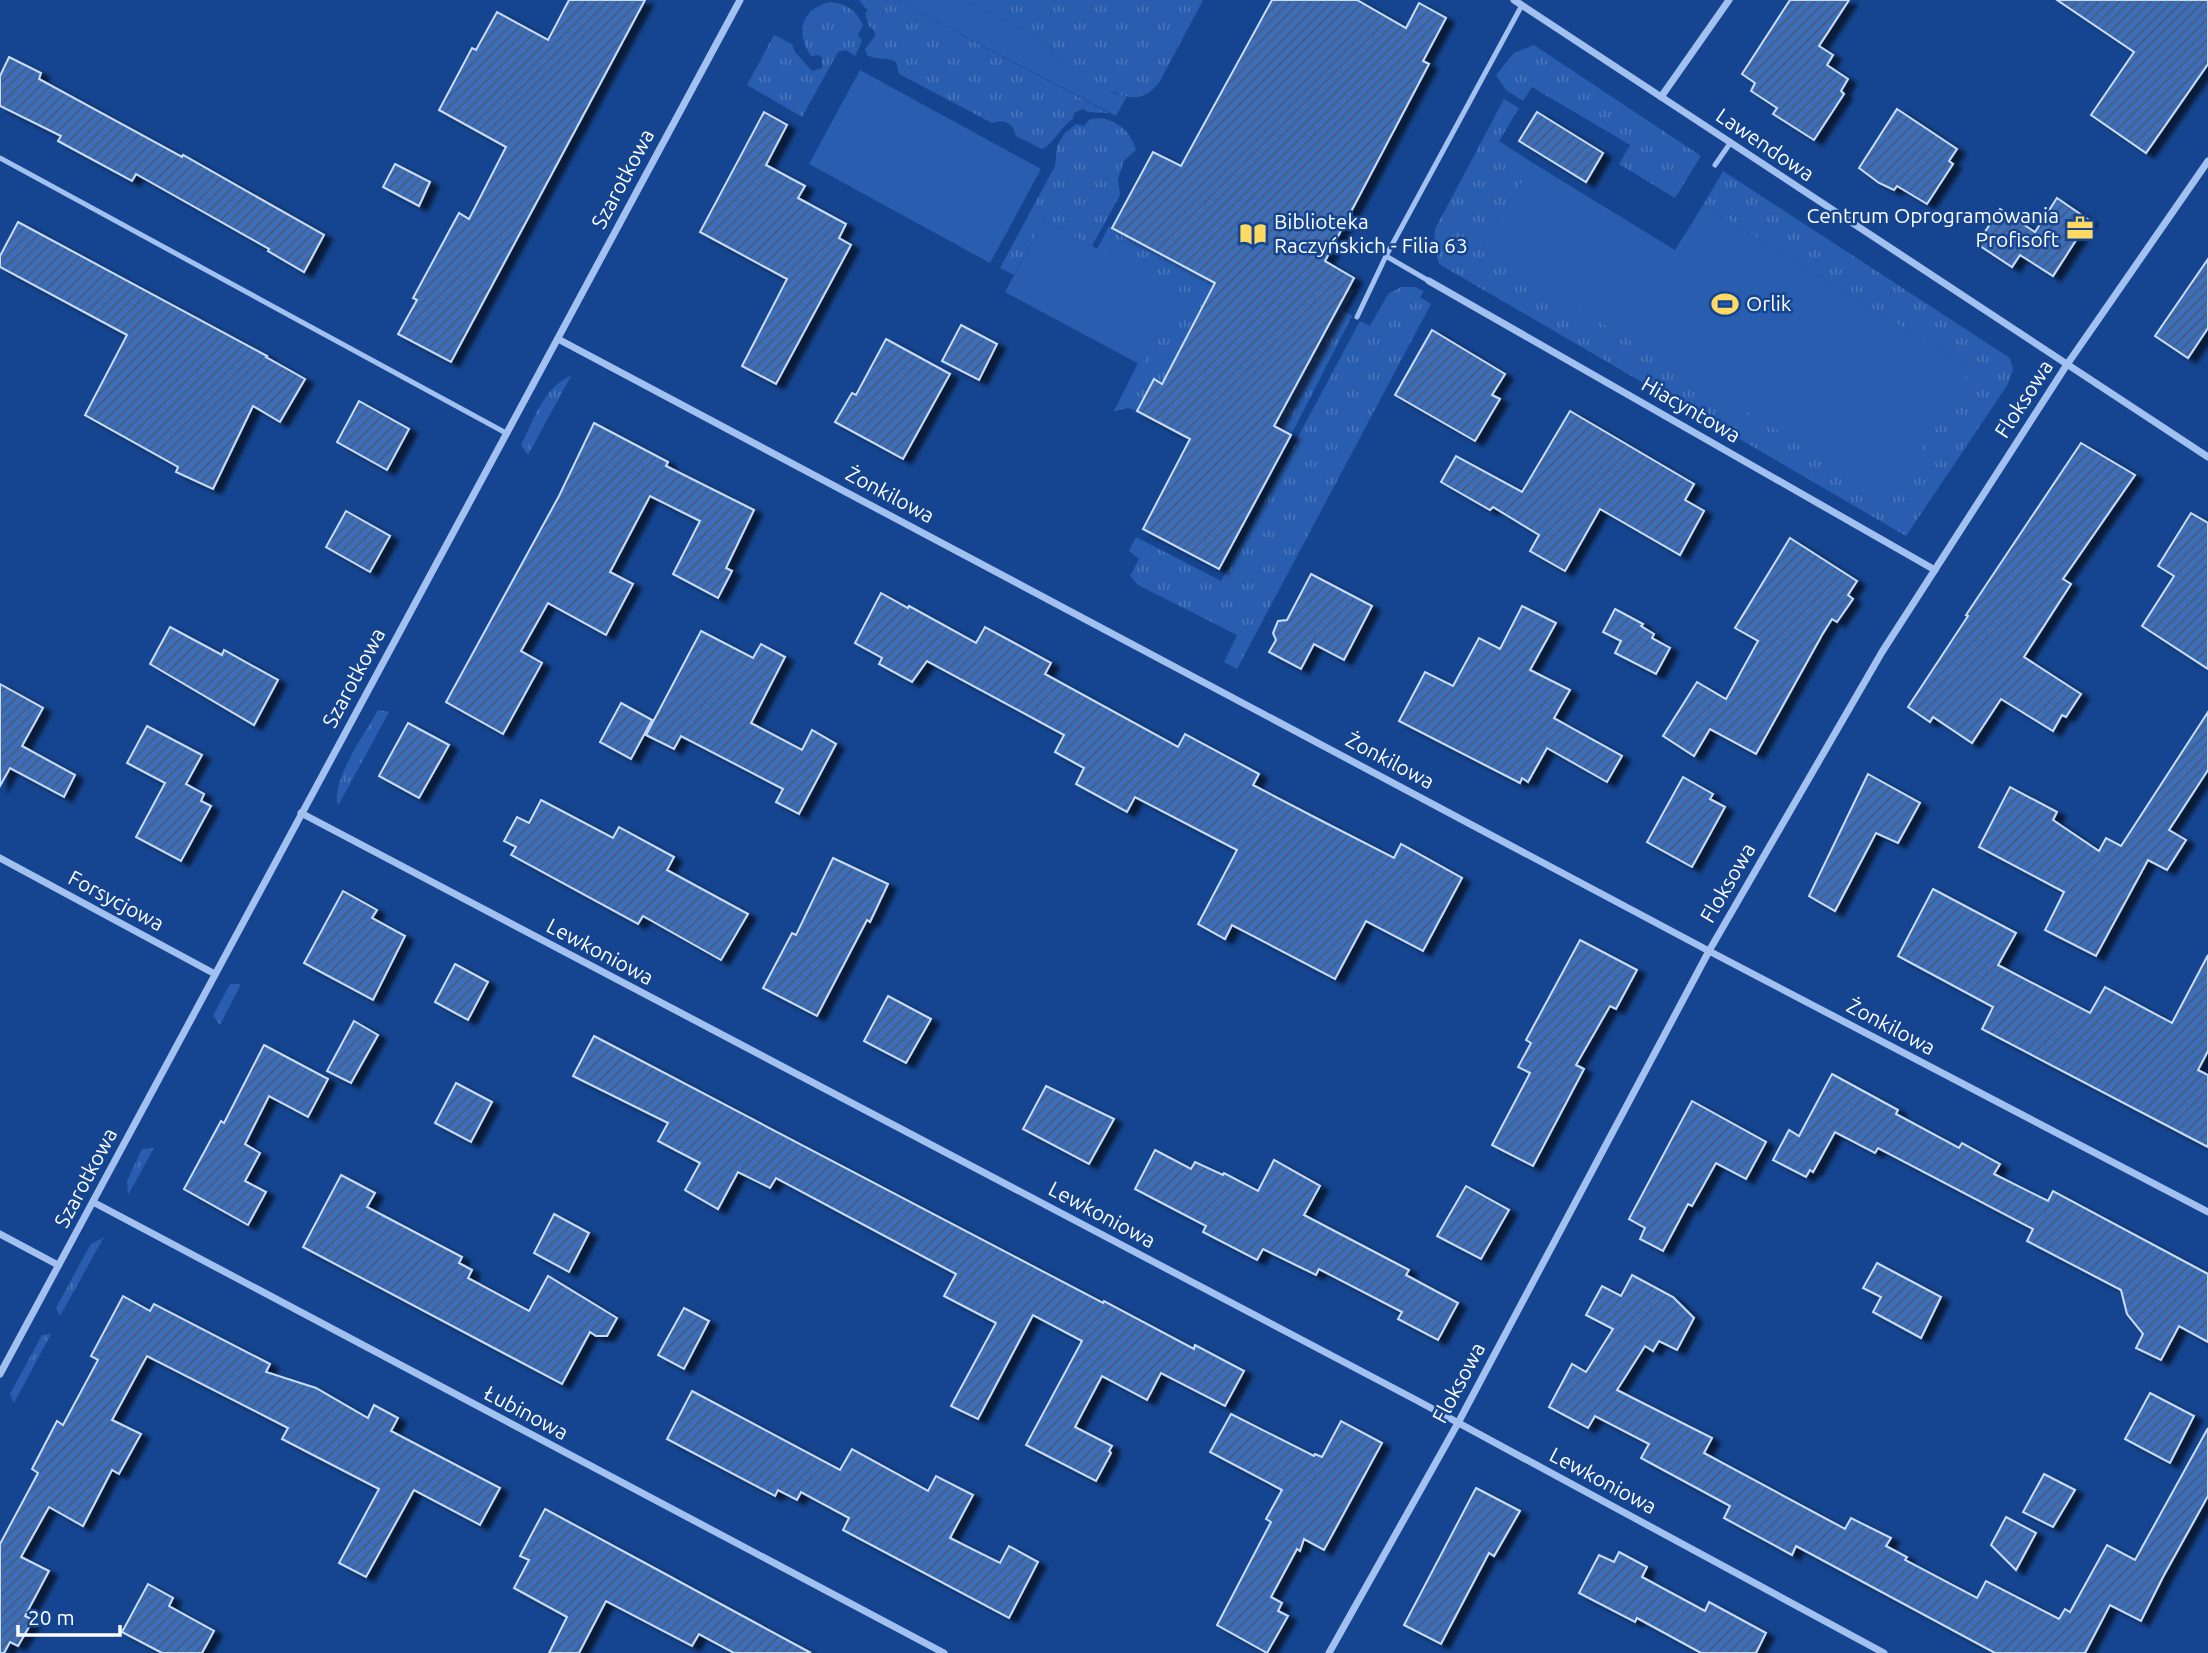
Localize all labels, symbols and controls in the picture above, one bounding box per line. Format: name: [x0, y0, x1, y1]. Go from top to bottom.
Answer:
street label: Lawendowa: [1712, 103, 1819, 186]
street label: Szarotkowa: [586, 125, 658, 232]
place label: Centrum Oprogramowania Profisoft: [1806, 203, 2059, 251]
place label: Biblioteka Raczyńskich - Filia 63: [1274, 209, 1468, 257]
office icon: Centrum Oprogramowania Profisoft: [2065, 213, 2095, 243]
library icon: Biblioteka Raczyńskich - Filia 63: [1238, 219, 1268, 249]
sports icon: Orlik: [1710, 289, 1740, 319]
place label: Orlik: [1746, 291, 1792, 315]
street label: Floksowa: [1989, 355, 2057, 442]
street label: Hiacyntowa: [1638, 371, 1745, 447]
street label: Żonkilowa: [842, 461, 939, 527]
street label: Szarotkowa: [317, 624, 389, 731]
street label: Żonkilowa: [1342, 727, 1439, 793]
street label: Floksowa: [1695, 838, 1759, 927]
street label: Forsycjowa: [65, 865, 168, 935]
street label: Lewkoniowa: [543, 913, 658, 989]
street label: Żonkilowa: [1843, 993, 1940, 1059]
street label: Szarotkowa: [49, 1124, 121, 1231]
street label: Lewkoniowa: [1045, 1176, 1160, 1252]
street label: Floksowa: [1427, 1338, 1489, 1427]
street label: Łubinowa: [480, 1380, 573, 1444]
street label: Lewkoniowa: [1546, 1442, 1661, 1518]
scale bar: [18, 1594, 119, 1638]
text: 20 m: [28, 1605, 75, 1629]

